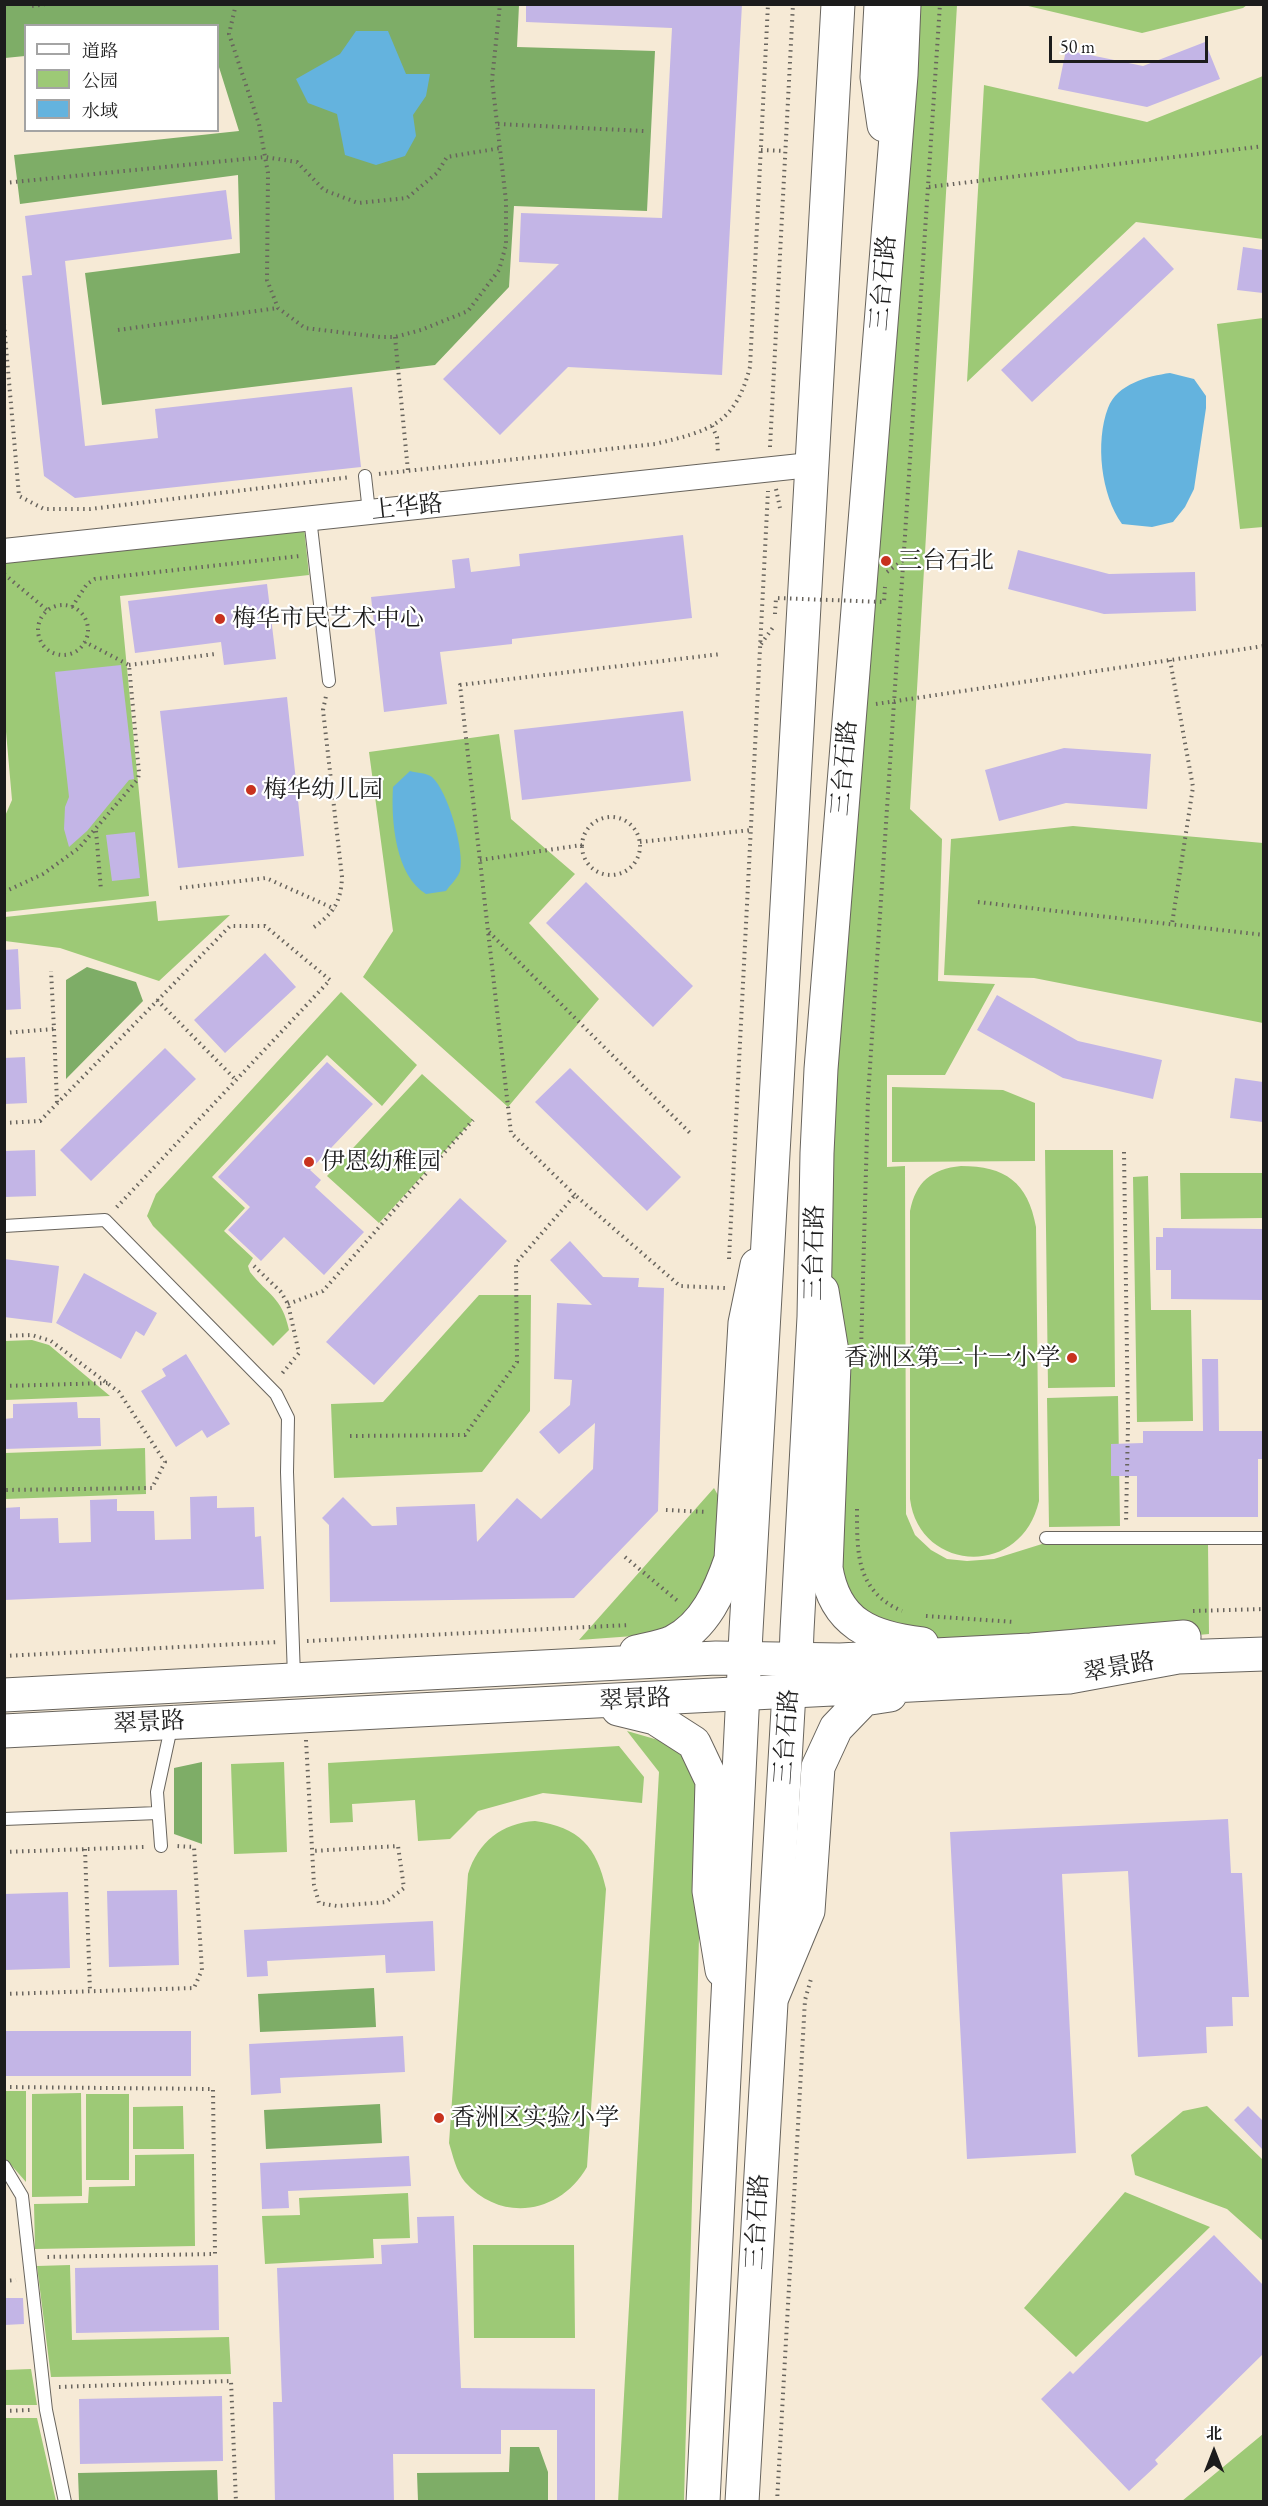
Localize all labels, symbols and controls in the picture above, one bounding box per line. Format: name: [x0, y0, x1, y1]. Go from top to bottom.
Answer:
legend: [24, 24, 219, 132]
scale bar: [1052, 24, 1211, 62]
text: 50 m: [1060, 35, 1095, 58]
text: 道路: [82, 39, 118, 62]
text: 公园: [82, 69, 118, 92]
text: 水域: [82, 99, 118, 122]
street label: 三台石路: [865, 234, 903, 332]
street label: 上华路: [370, 490, 444, 526]
place label: 三台石北: [898, 547, 994, 575]
marker: 三台石北: [879, 554, 893, 568]
place label: 梅华市民艺术中心: [232, 605, 424, 633]
marker: 梅华市民艺术中心: [213, 612, 227, 626]
street label: 三台石路: [826, 719, 864, 817]
place label: 梅华幼儿园: [263, 776, 383, 804]
marker: 梅华幼儿园: [244, 783, 258, 797]
place label: 伊恩幼稚园: [321, 1148, 441, 1176]
marker: 伊恩幼稚园: [302, 1155, 316, 1169]
street label: 三台石路: [800, 1205, 830, 1301]
place label: 香洲区第二十一小学: [844, 1344, 1060, 1372]
marker: 香洲区第二十一小学: [1065, 1351, 1079, 1365]
street label: 翠景路: [1081, 1648, 1157, 1688]
street label: 翠景路: [598, 1684, 672, 1716]
street label: 三台石路: [769, 1688, 805, 1786]
street label: 翠景路: [112, 1707, 186, 1739]
place label: 香洲区实验小学: [451, 2104, 619, 2132]
marker: 香洲区实验小学: [432, 2111, 446, 2125]
street label: 三台石路: [741, 2173, 775, 2271]
north arrow: [1184, 2422, 1244, 2482]
text: 北: [1206, 2423, 1222, 2444]

